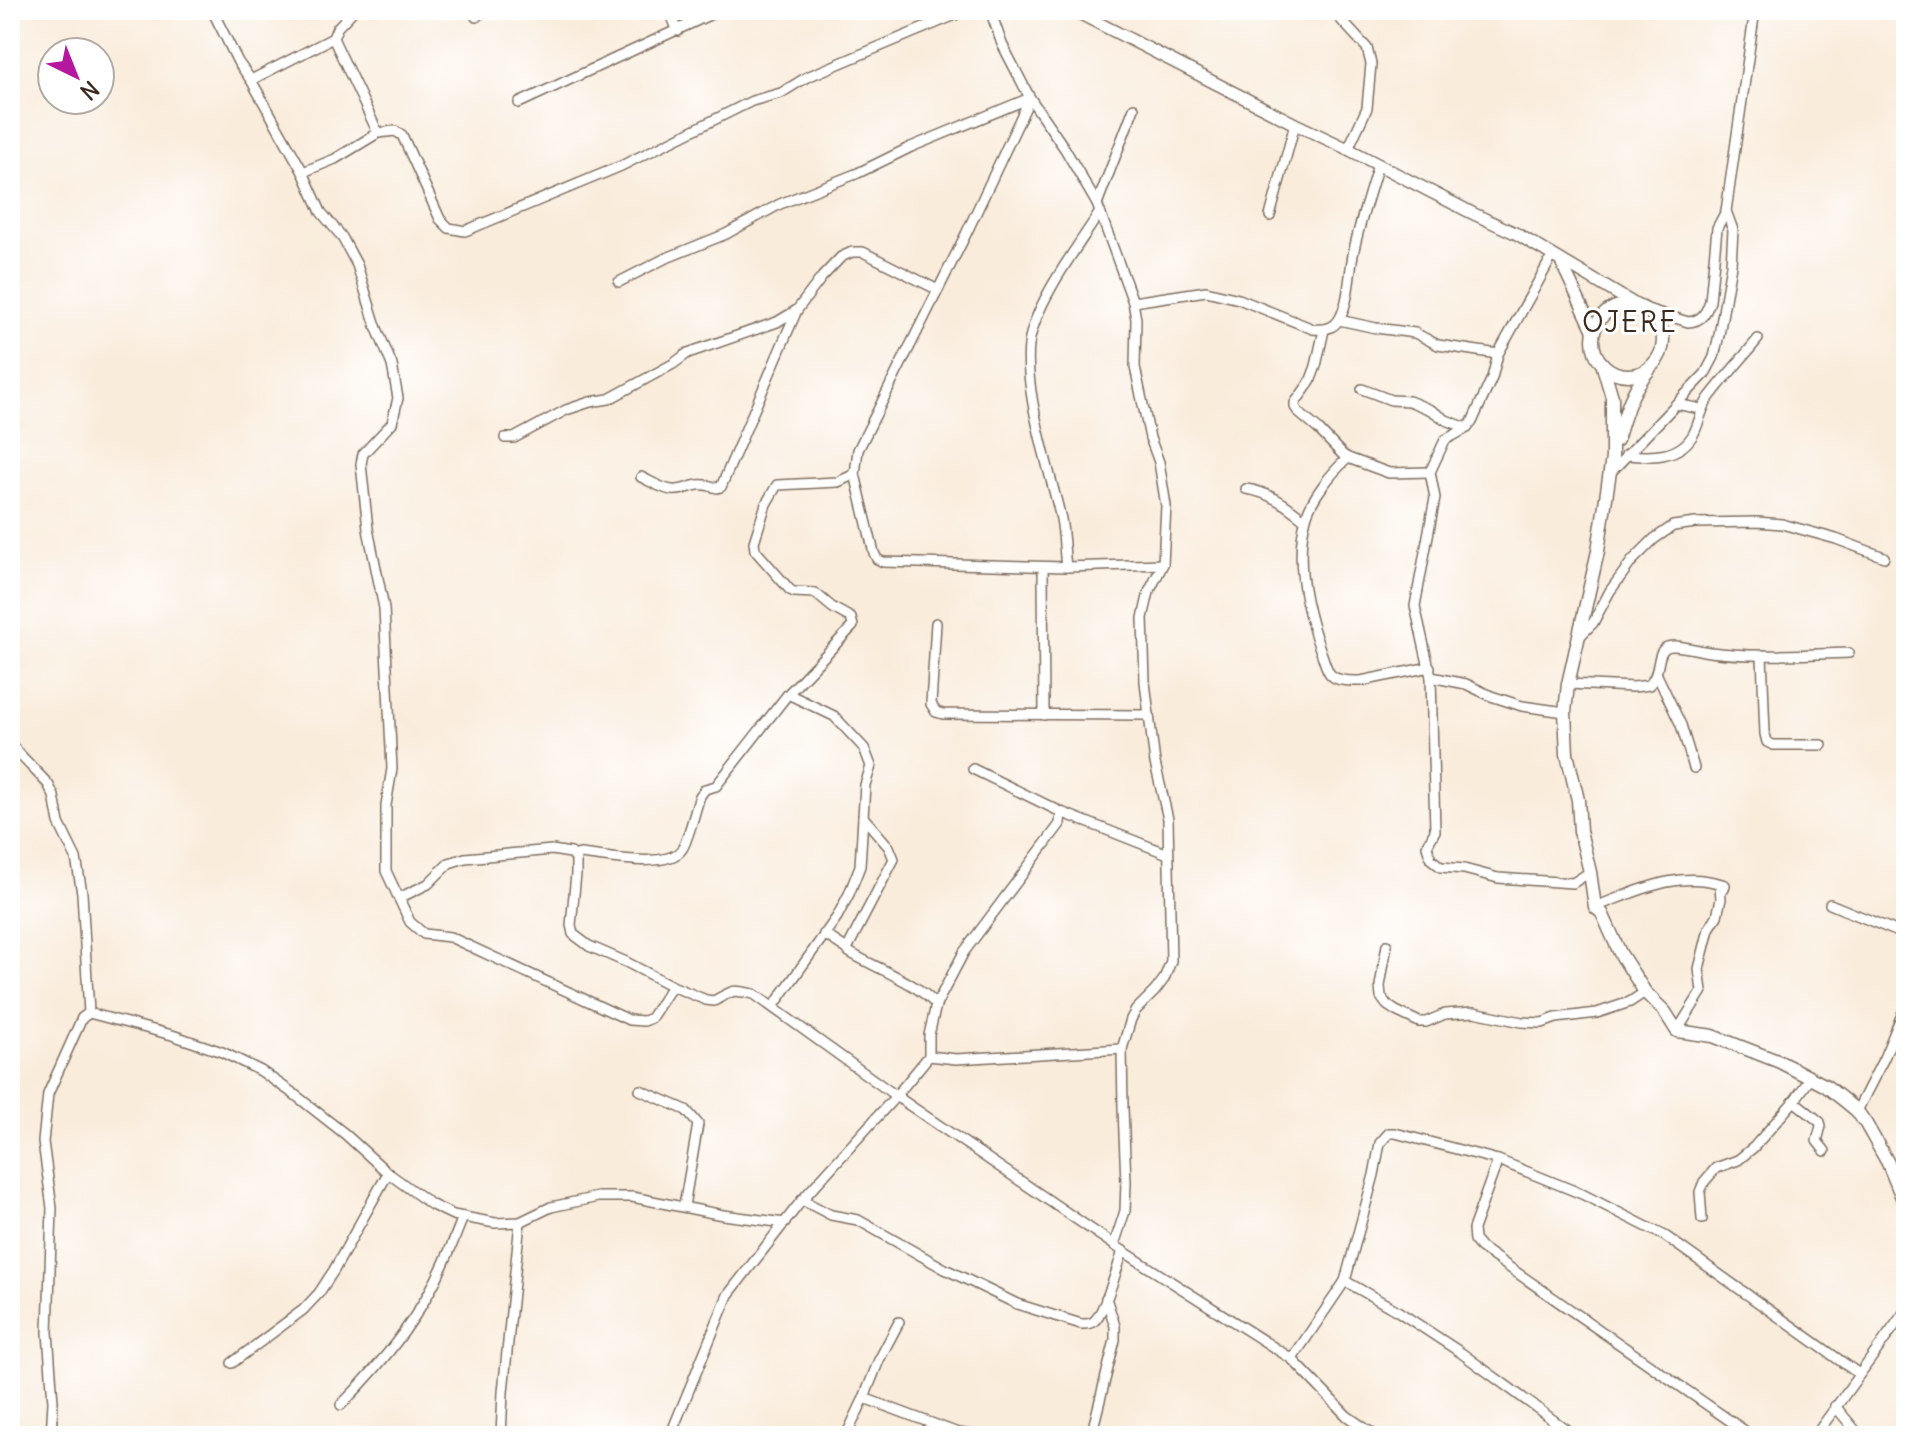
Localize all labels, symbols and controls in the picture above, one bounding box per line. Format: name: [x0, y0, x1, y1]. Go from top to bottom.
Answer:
north arrow: [36, 36, 116, 116]
text: N: [75, 75, 105, 106]
district label: OJERE: [1582, 304, 1678, 340]

